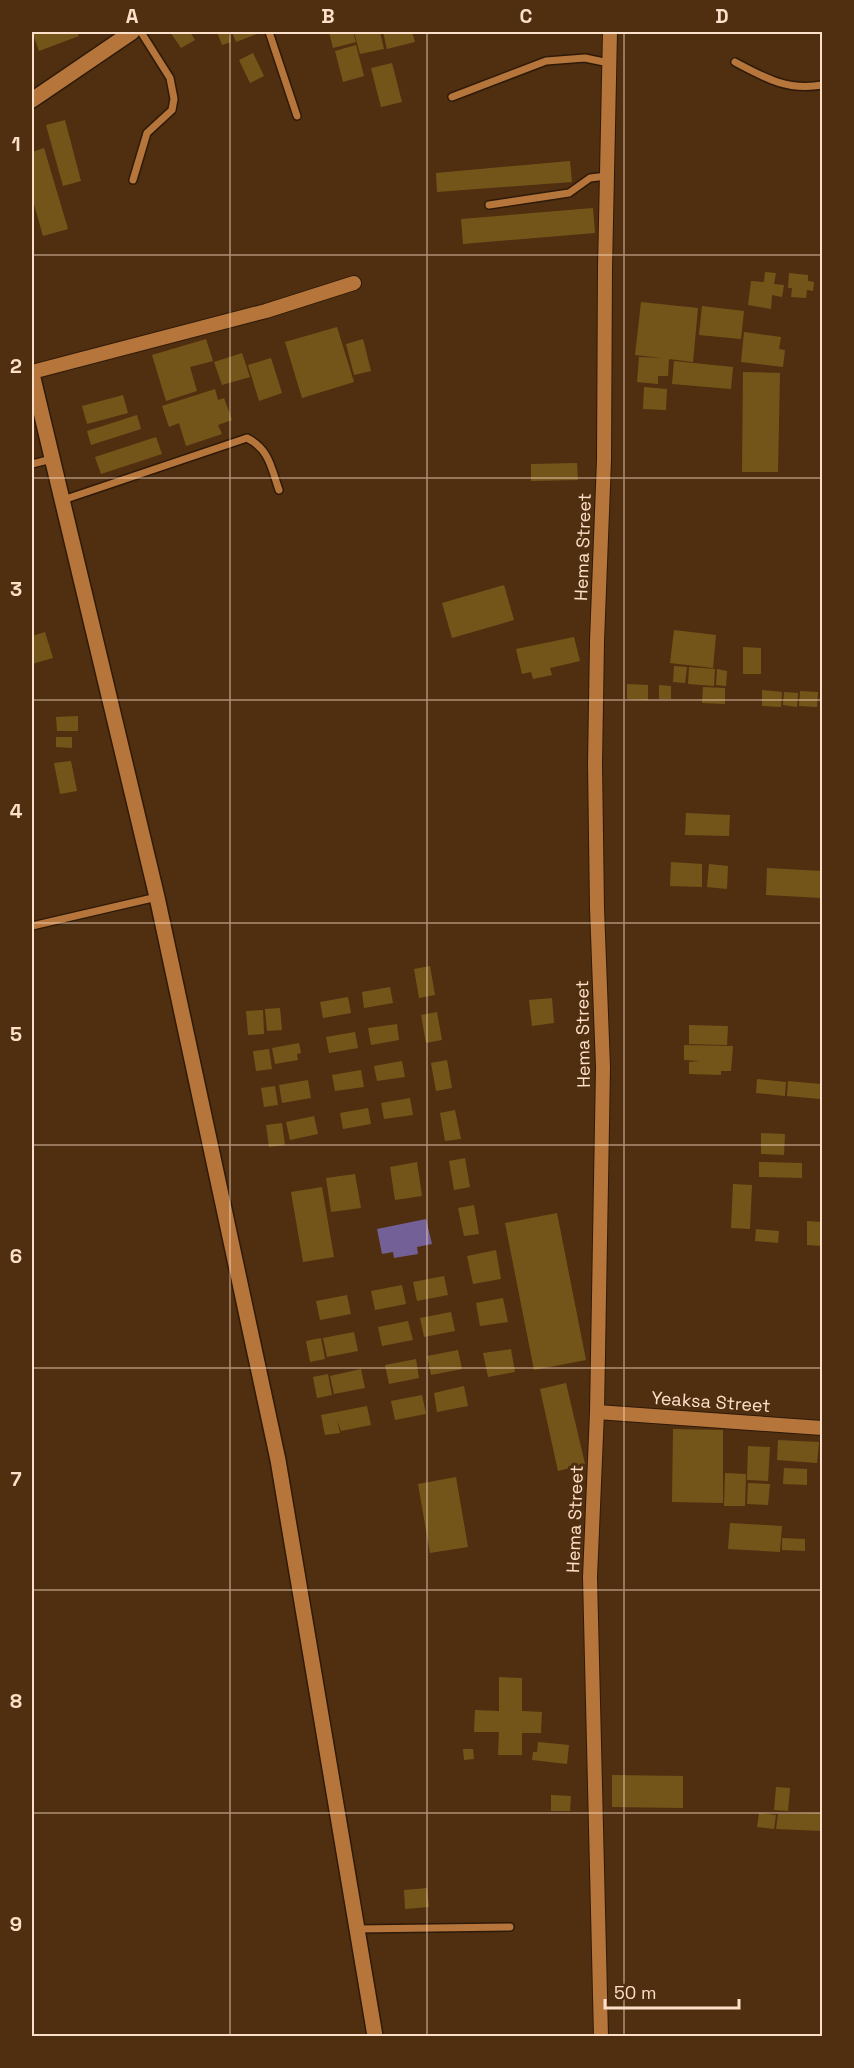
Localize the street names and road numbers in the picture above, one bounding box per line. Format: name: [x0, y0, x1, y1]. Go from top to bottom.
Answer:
street label: Hema Street: [569, 493, 596, 601]
street label: Hema Street: [570, 980, 595, 1088]
street label: Yeaksa Street: [651, 1386, 771, 1417]
street label: Hema Street: [561, 1465, 588, 1573]

